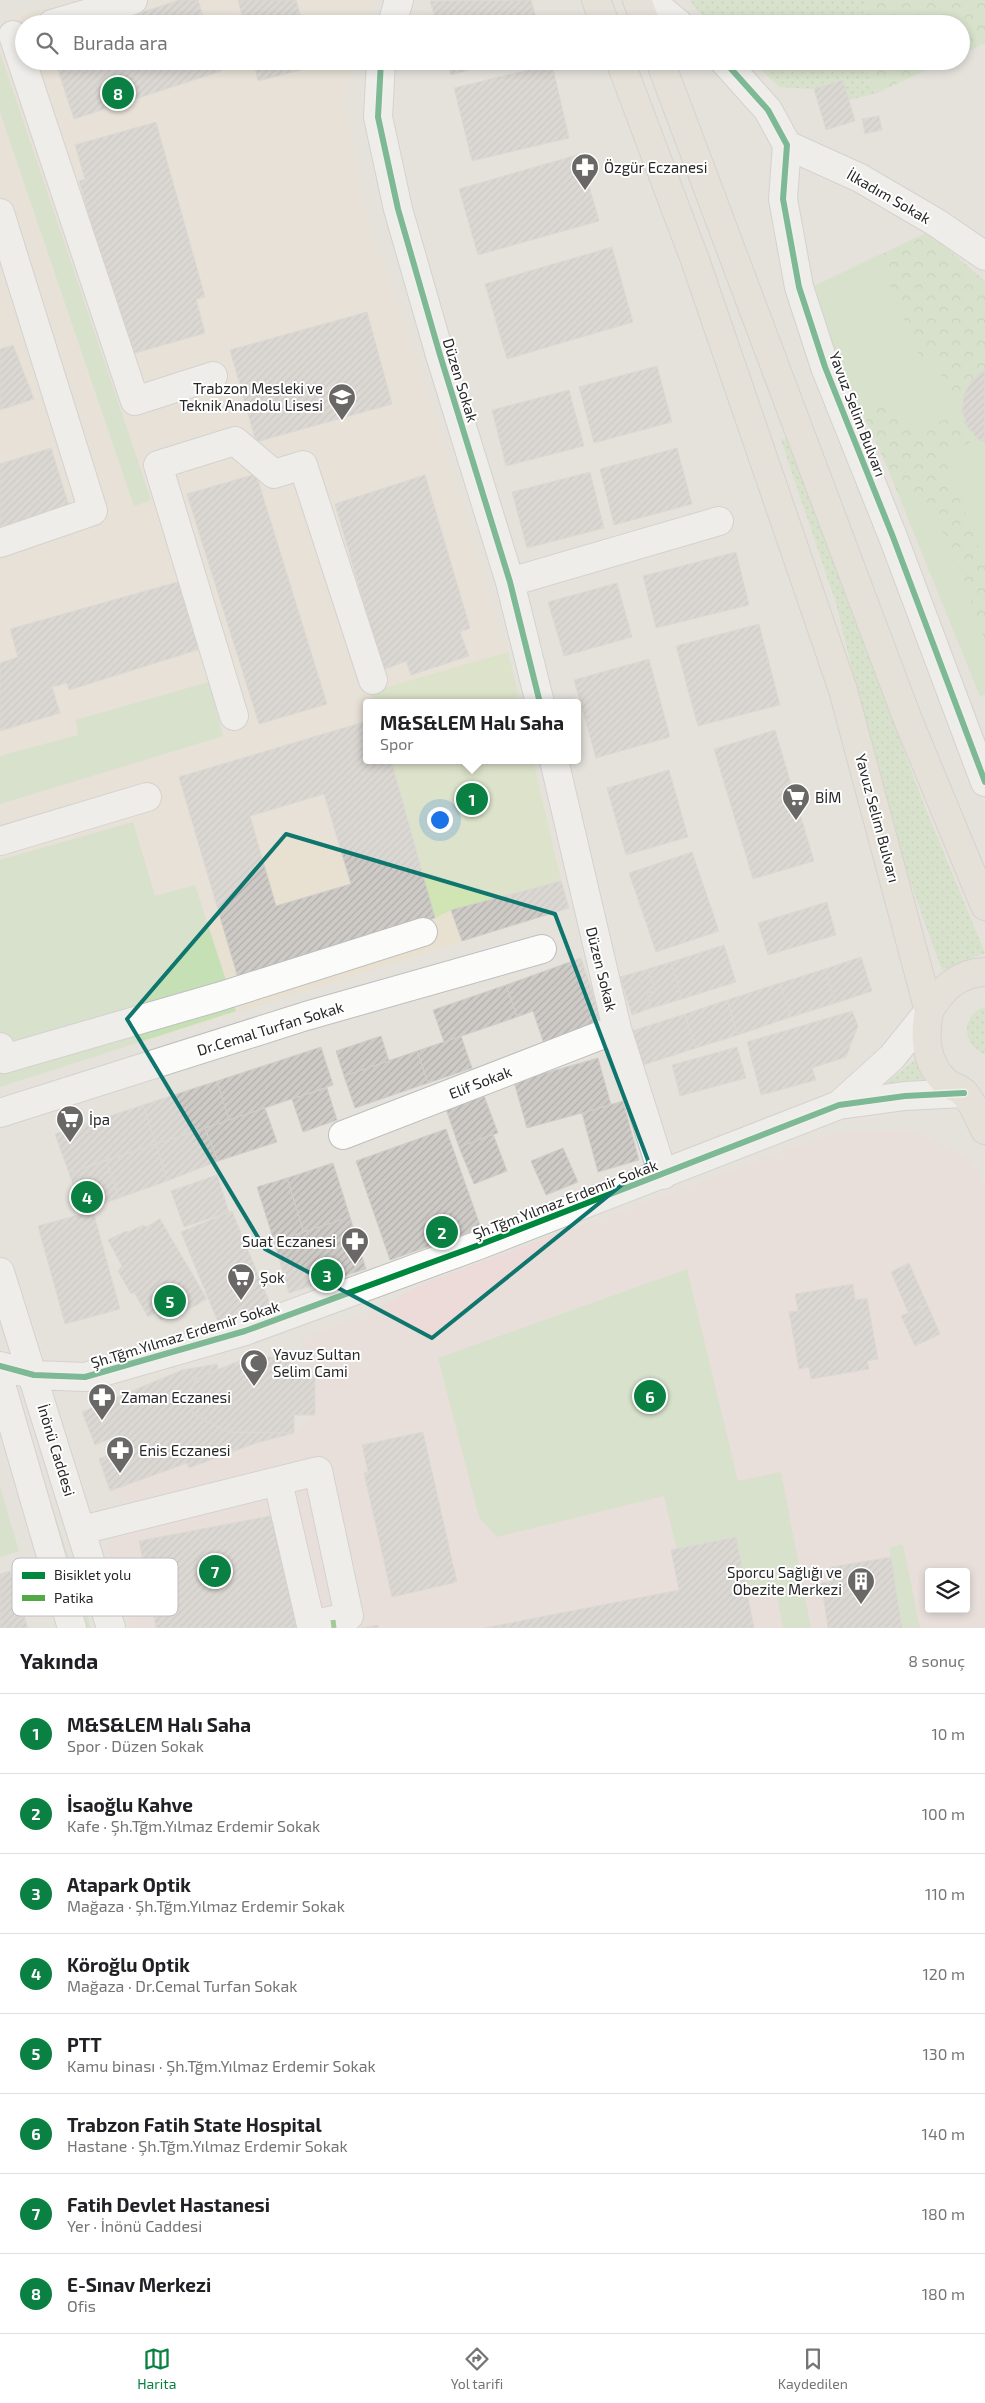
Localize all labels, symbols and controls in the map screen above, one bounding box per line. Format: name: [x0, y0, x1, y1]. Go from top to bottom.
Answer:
search box: [15, 15, 970, 70]
icon: search: [33, 29, 61, 57]
text: Burada ara: [73, 31, 168, 54]
pin: 8: [102, 74, 134, 112]
pharmacy icon: Özgür Eczanesi: [570, 152, 600, 191]
place label: Özgür Eczanesi: [604, 158, 707, 176]
street label: İlkadım Sokak: [844, 165, 934, 227]
street label: Düzen Sokak: [440, 336, 482, 424]
street label: Yavuz Selim Bulvarı: [826, 349, 890, 479]
place label: Trabzon Mesleki ve Teknik Anadolu Lisesi: [179, 379, 323, 414]
school or university icon: Trabzon Mesleki ve Teknik Anadolu Lisesi: [327, 382, 357, 421]
popup: [363, 699, 581, 764]
text: M&S&LEM Halı Saha: [380, 711, 564, 734]
text: Spor: [380, 734, 414, 753]
street label: Yavuz Selim Bulvarı: [852, 752, 904, 884]
pin: 1: [456, 780, 488, 818]
supermarket icon: BİM: [781, 782, 811, 821]
place label: BİM: [815, 788, 841, 806]
your location: [427, 807, 453, 833]
street label: Düzen Sokak: [583, 925, 621, 1014]
street label: Dr.Cemal Turfan Sokak: [195, 997, 346, 1059]
street label: Elif Sokak: [446, 1062, 514, 1102]
supermarket icon: İpa: [55, 1104, 85, 1143]
place label: İpa: [89, 1110, 110, 1128]
street label: Şh.Tğm.Yılmaz Erdemir Sokak: [470, 1155, 661, 1244]
pin: 4: [71, 1178, 103, 1216]
pin: 2: [426, 1213, 458, 1251]
pharmacy icon: Suat Eczanesi: [340, 1226, 370, 1265]
place label: Suat Eczanesi: [242, 1232, 336, 1250]
pin: 3: [311, 1256, 343, 1294]
supermarket icon: Şok: [226, 1262, 256, 1301]
place label: Şok: [260, 1268, 285, 1287]
pin: 5: [154, 1282, 186, 1320]
street label: Şh.Tğm.Yılmaz Erdemir Sokak: [88, 1297, 282, 1372]
place label: Yavuz Sultan Selim Cami: [273, 1345, 360, 1380]
mosque icon: Yavuz Sultan Selim Cami: [239, 1348, 269, 1387]
pin: 6: [634, 1377, 666, 1415]
pharmacy icon: Zaman Eczanesi: [87, 1382, 117, 1421]
place label: Zaman Eczanesi: [121, 1388, 231, 1406]
street label: İnönü Caddesi: [34, 1402, 80, 1498]
pharmacy icon: Enis Eczanesi: [105, 1435, 135, 1474]
place label: Enis Eczanesi: [139, 1441, 231, 1459]
pin: 7: [199, 1552, 231, 1590]
legend: [12, 1558, 178, 1616]
place label: Sporcu Sağlığı ve Obezite Merkezi: [727, 1563, 842, 1598]
text: Bisiklet yolu: [54, 1566, 131, 1583]
building icon: Sporcu Sağlığı ve Obezite Merkezi: [846, 1566, 876, 1605]
map controls: [925, 1568, 970, 1613]
button: layers: [925, 1568, 970, 1613]
text: Patika: [54, 1589, 94, 1606]
text: Yakında: [20, 1648, 98, 1673]
text: 8 sonuç: [908, 1651, 965, 1670]
text: M&S&LEM Halı Saha: [67, 1713, 251, 1736]
text: 1: [33, 1724, 39, 1743]
text: 10 m: [931, 1724, 965, 1743]
text: Spor · Düzen Sokak: [67, 1736, 204, 1755]
text: İsaoğlu Kahve: [67, 1793, 193, 1816]
text: 2: [31, 1804, 41, 1823]
text: 100 m: [922, 1804, 965, 1823]
text: Kafe · Şh.Tğm.Yılmaz Erdemir Sokak: [67, 1816, 320, 1835]
text: Atapark Optik: [67, 1873, 191, 1896]
text: 3: [31, 1884, 41, 1903]
text: 110 m: [925, 1884, 965, 1903]
text: Mağaza · Şh.Tğm.Yılmaz Erdemir Sokak: [67, 1896, 345, 1915]
text: Köroğlu Optik: [67, 1953, 190, 1976]
text: 4: [31, 1964, 41, 1983]
text: 120 m: [922, 1964, 965, 1983]
text: Mağaza · Dr.Cemal Turfan Sokak: [67, 1976, 297, 1995]
text: PTT: [67, 2033, 102, 2056]
text: 5: [32, 2044, 40, 2063]
text: 130 m: [923, 2044, 965, 2063]
text: Kamu binası · Şh.Tğm.Yılmaz Erdemir Sokak: [67, 2056, 376, 2075]
text: Trabzon Fatih State Hospital: [67, 2113, 322, 2136]
text: 6: [31, 2124, 41, 2143]
text: 140 m: [922, 2124, 965, 2143]
text: Hastane · Şh.Tğm.Yılmaz Erdemir Sokak: [67, 2136, 348, 2155]
text: Fatih Devlet Hastanesi: [67, 2193, 270, 2216]
text: 7: [32, 2204, 40, 2223]
text: 180 m: [922, 2204, 965, 2223]
text: Yer · İnönü Caddesi: [67, 2216, 202, 2235]
text: E-Sınav Merkezi: [67, 2273, 211, 2296]
text: 8: [31, 2284, 41, 2303]
text: 180 m: [922, 2284, 965, 2303]
text: Ofis: [67, 2296, 96, 2315]
tab: Harita: [137, 2345, 176, 2392]
tab: Yol tarifi: [451, 2345, 503, 2392]
tab: Kaydedilen: [778, 2345, 848, 2392]

